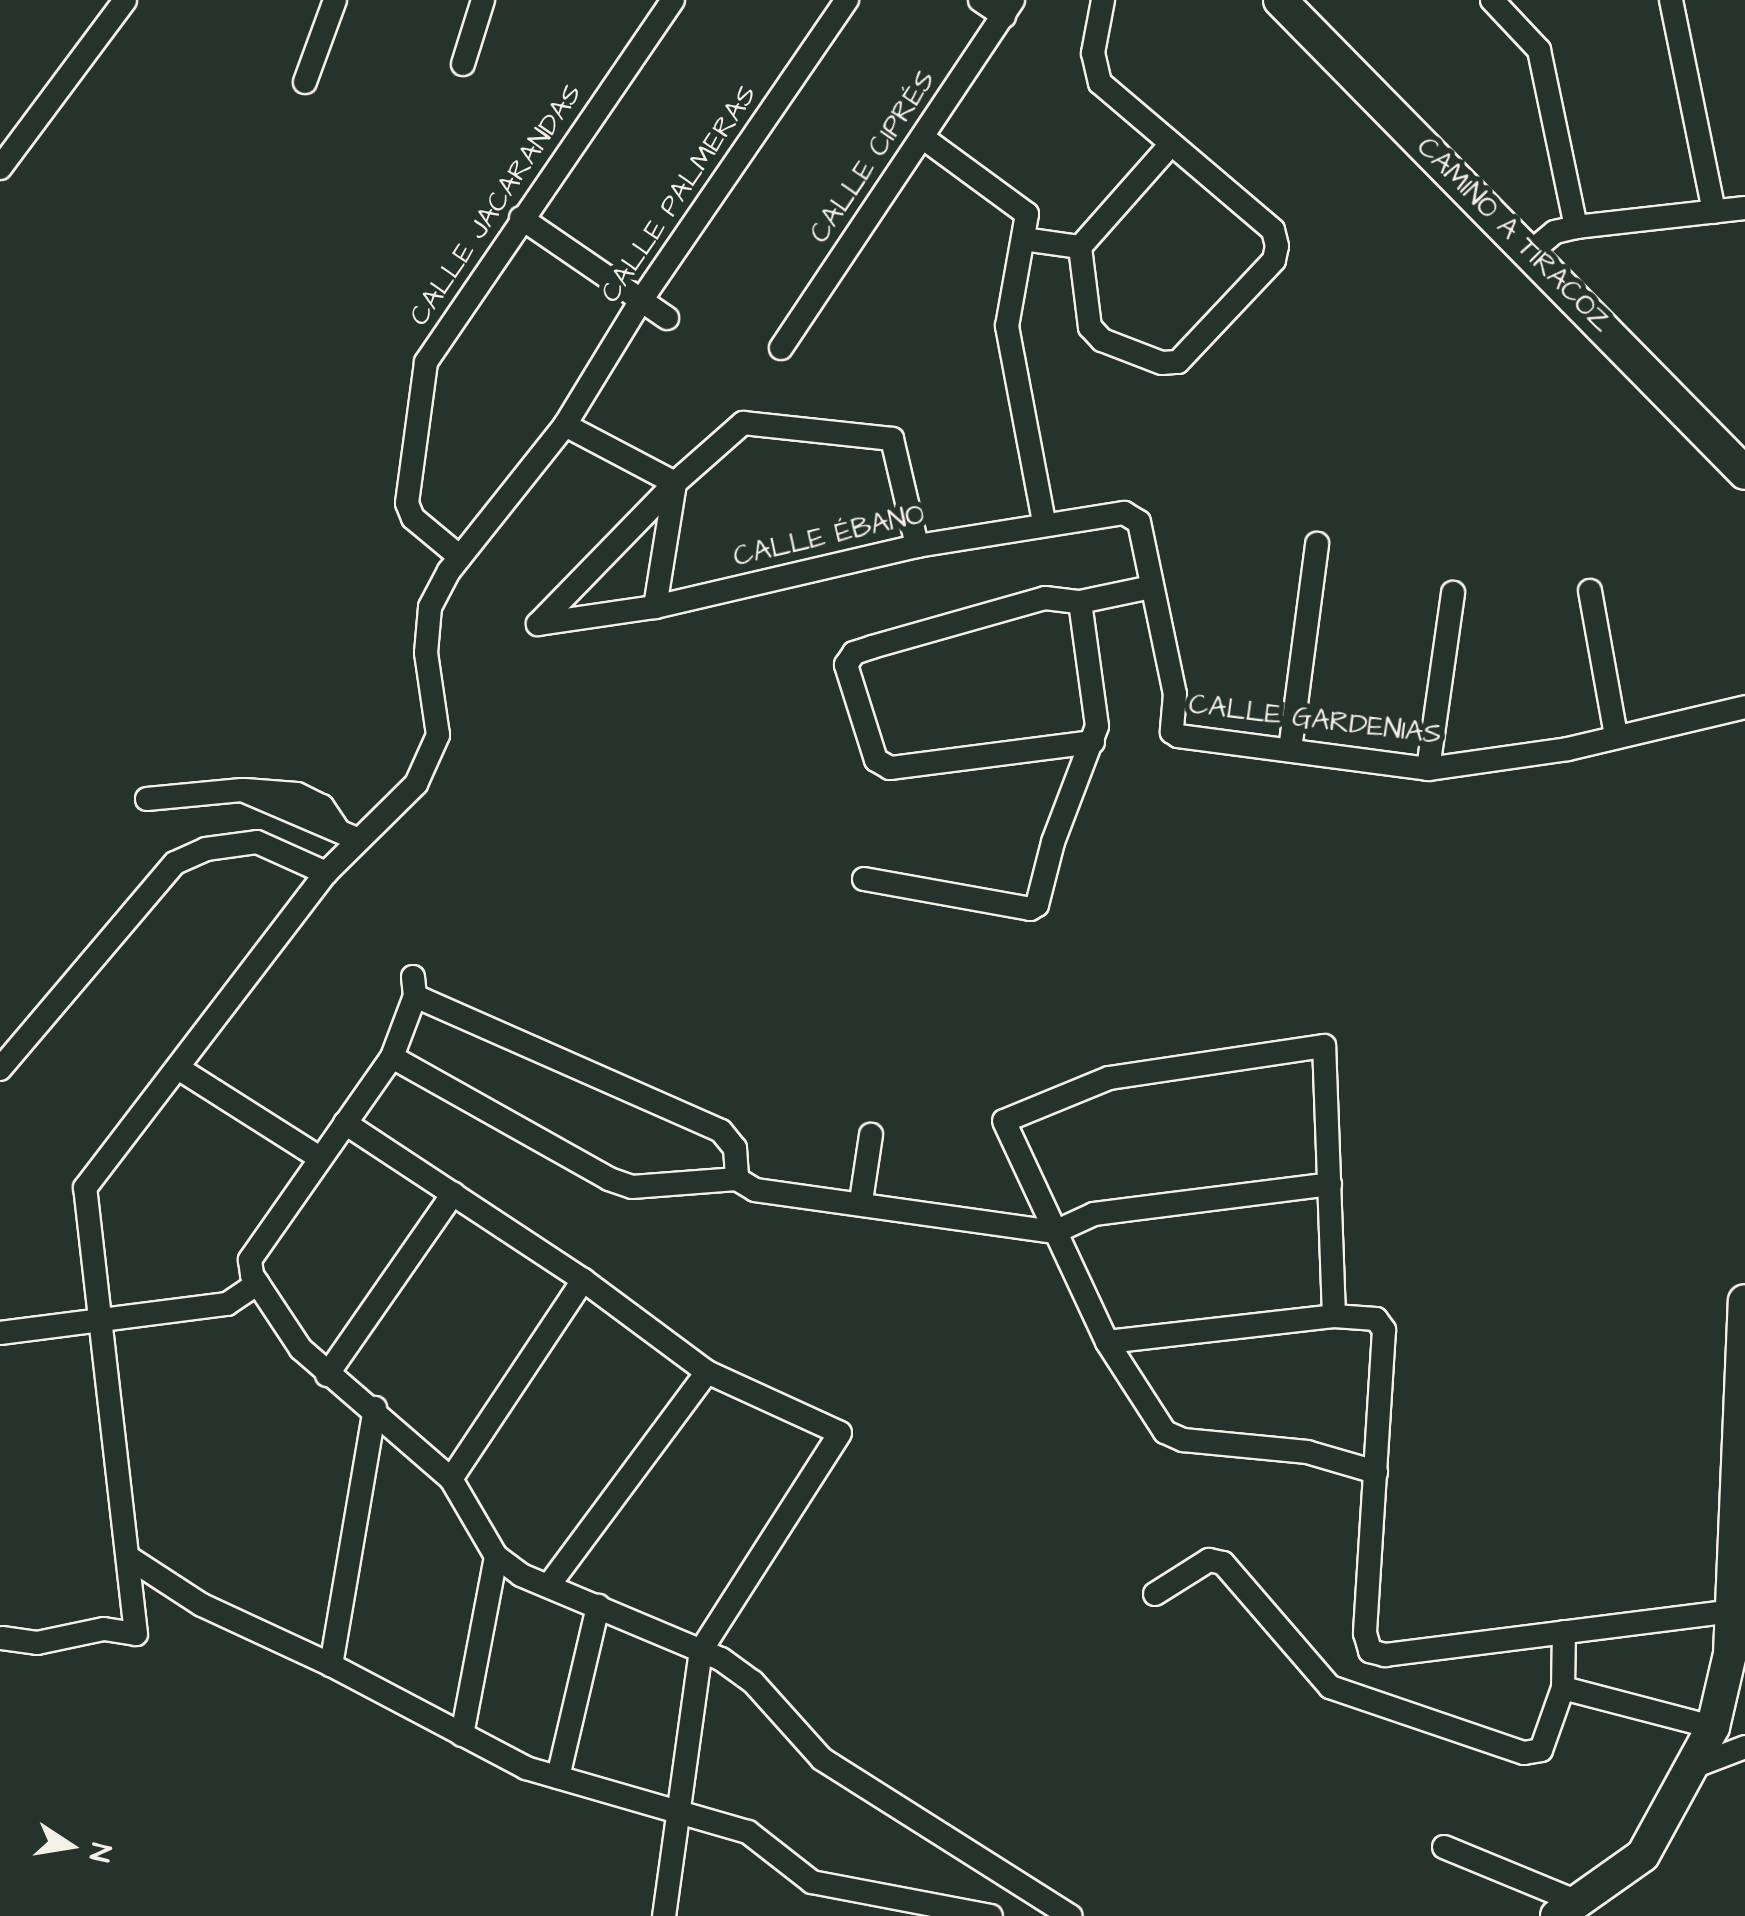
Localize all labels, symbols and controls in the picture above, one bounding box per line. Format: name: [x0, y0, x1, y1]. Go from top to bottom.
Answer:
street label: CALLE CIPRÉS: [803, 64, 943, 250]
street label: CALLE JACARANDAS: [403, 78, 589, 332]
street label: CALLE PALMERAS: [594, 79, 764, 309]
street label: CAMINO A TIRACOZ: [1410, 131, 1618, 339]
street label: CALLE ÉBANO: [730, 498, 928, 574]
street label: CALLE GARDENIAS: [1187, 688, 1443, 752]
north arrow: [20, 1796, 120, 1896]
text: N: [79, 1840, 121, 1865]

